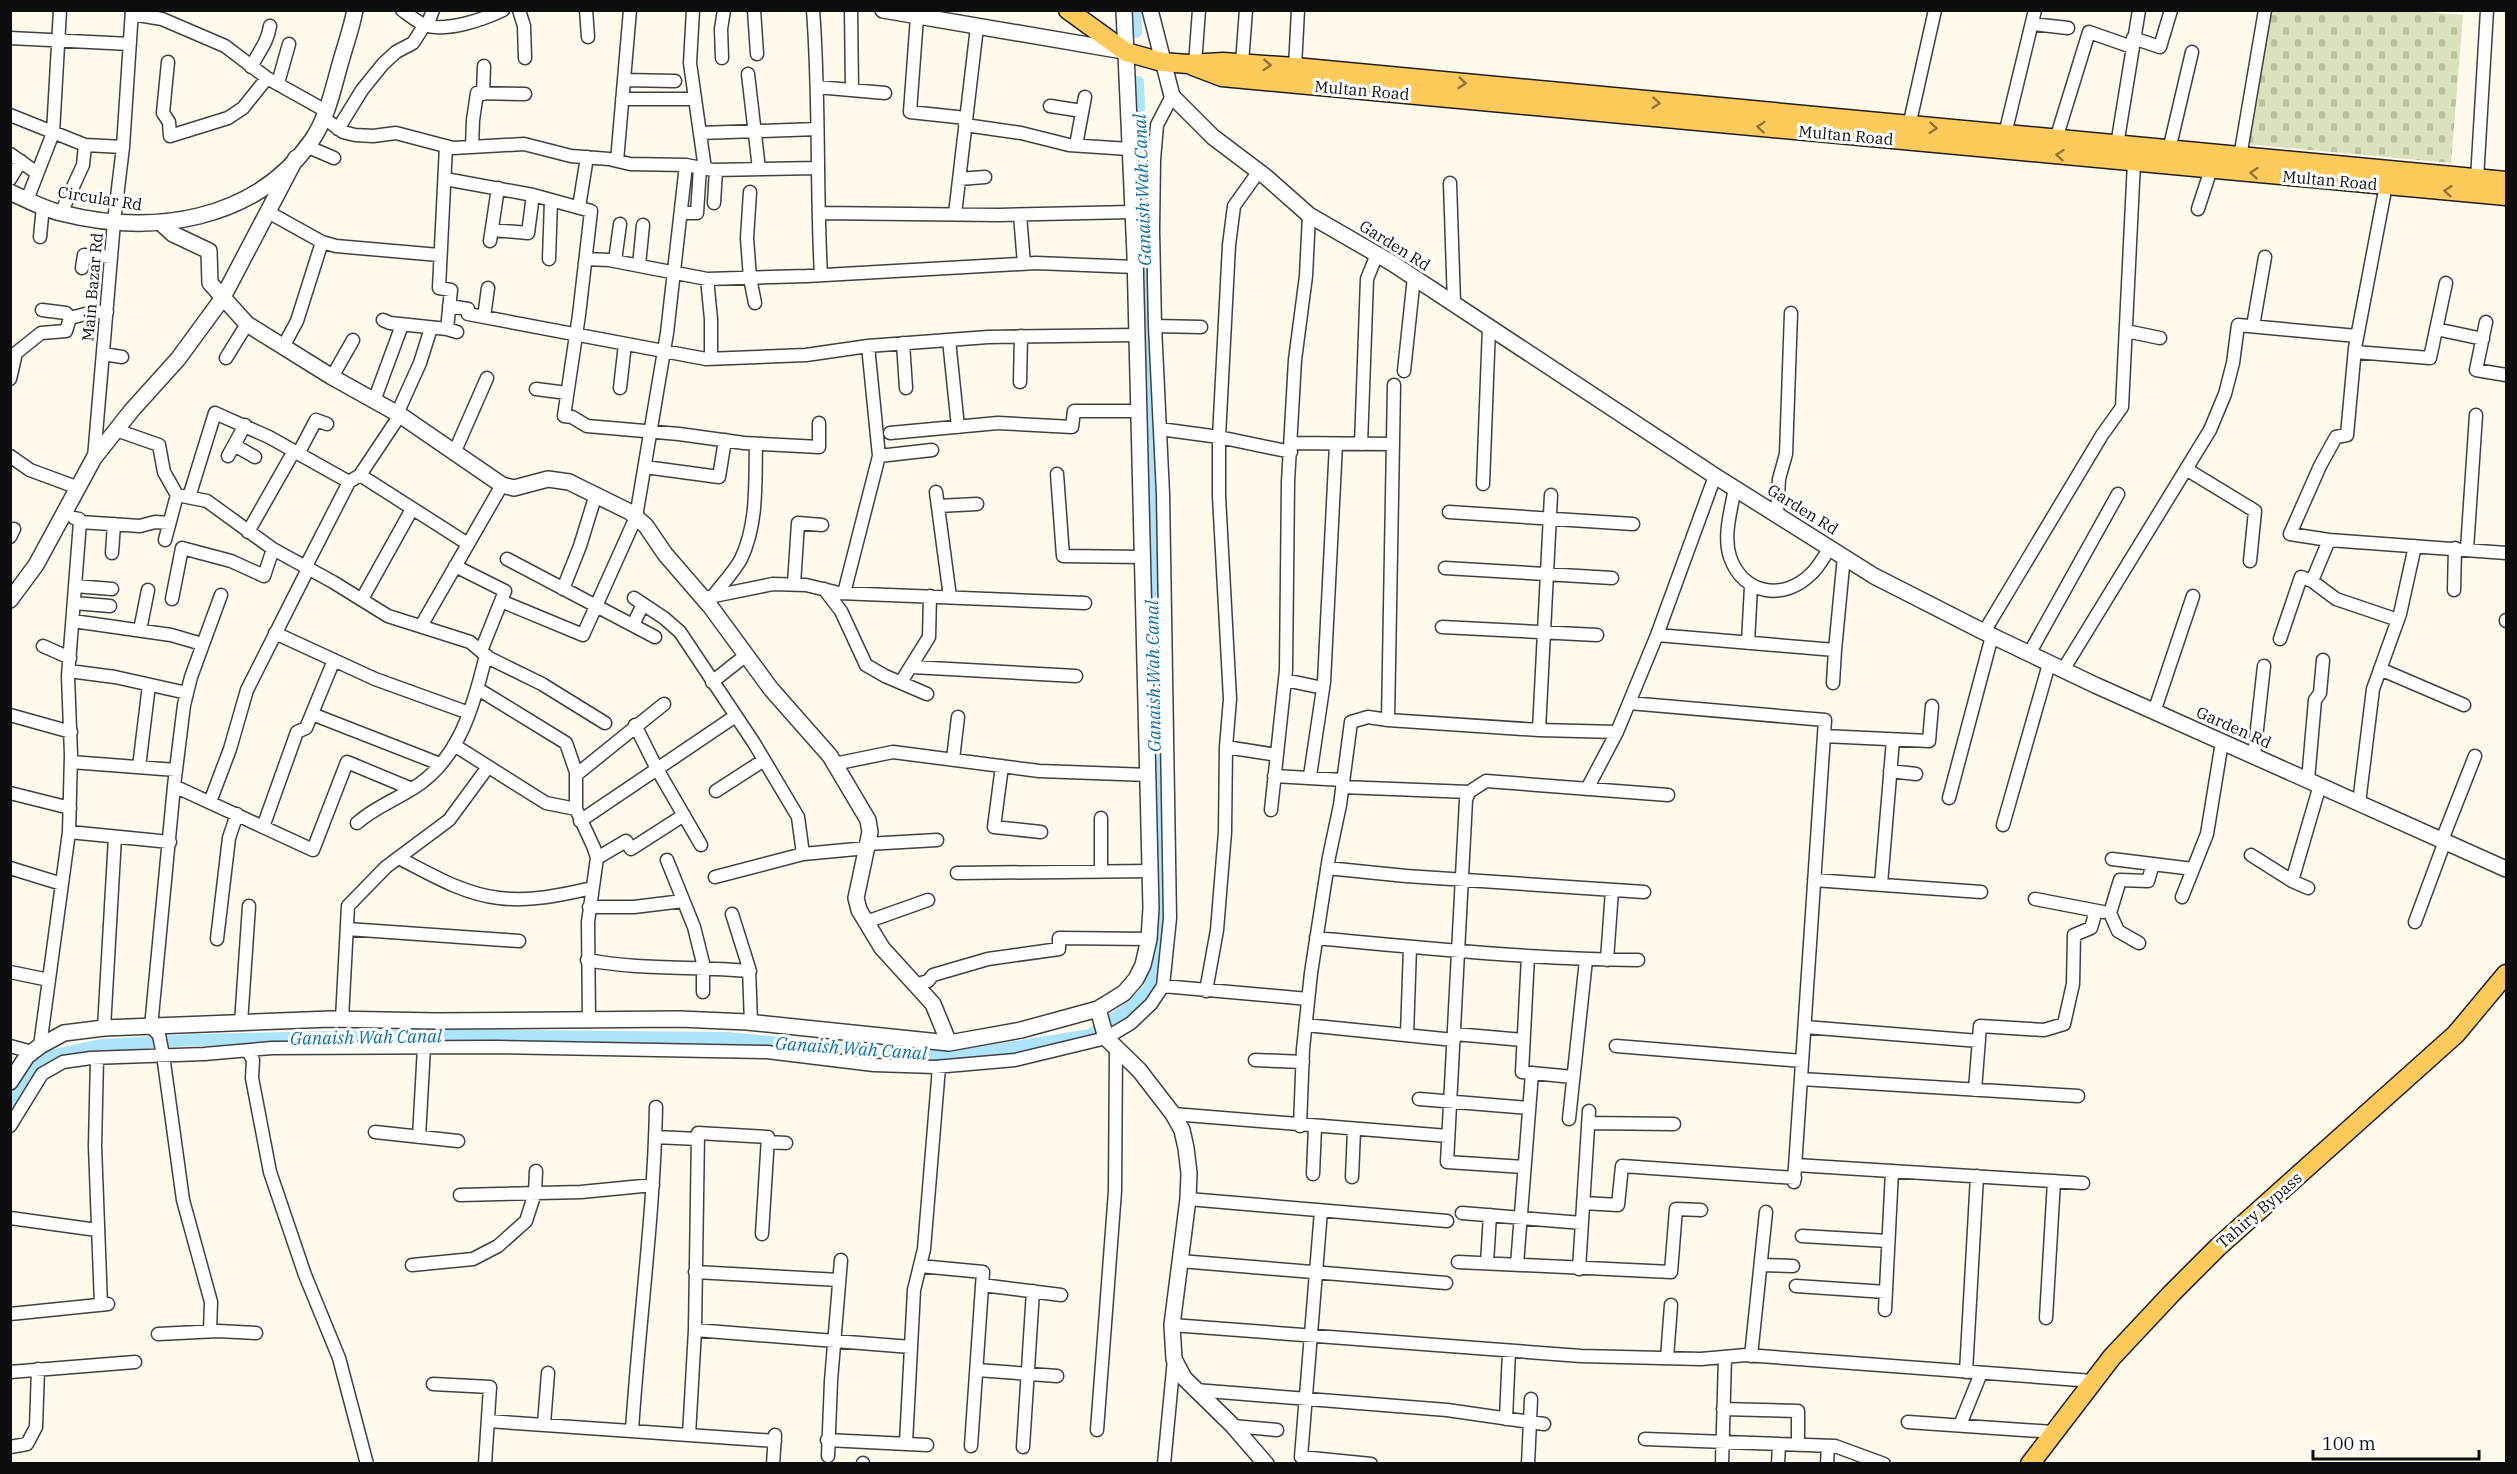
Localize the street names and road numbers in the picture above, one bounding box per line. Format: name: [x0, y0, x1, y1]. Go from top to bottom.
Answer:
street label: Multan Road: [1314, 76, 1411, 104]
street label: Multan Road: [1798, 121, 1895, 149]
street label: Multan Road: [2282, 166, 2379, 194]
street label: Circular Rd: [56, 181, 144, 215]
street label: Garden Rd: [1356, 215, 1434, 275]
street label: Main Bazar Rd: [77, 232, 107, 342]
street label: Garden Rd: [1764, 479, 1842, 539]
street label: Garden Rd: [2193, 702, 2275, 753]
street label: Tahiry Bypass: [2212, 1167, 2306, 1253]

